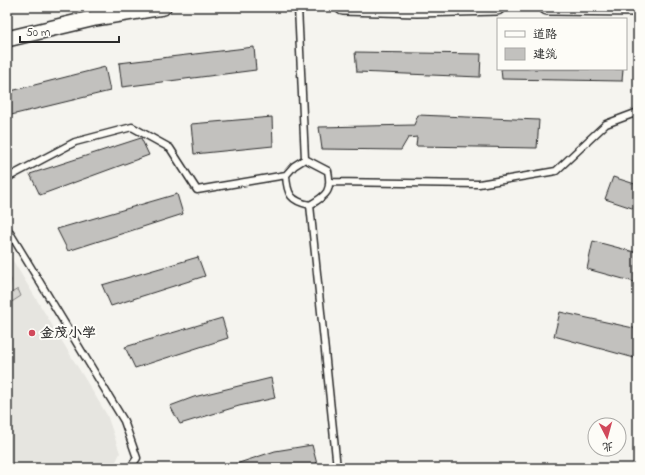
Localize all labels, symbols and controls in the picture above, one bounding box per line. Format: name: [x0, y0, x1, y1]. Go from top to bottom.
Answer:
scale bar: [20, 18, 119, 44]
legend: [497, 18, 627, 70]
text: 50 m: [26, 24, 50, 42]
text: 道路: [533, 26, 557, 44]
text: 建筑: [533, 46, 557, 64]
place label: 金茂小学: [40, 323, 96, 344]
marker: 金茂小学: [27, 328, 37, 338]
north arrow: [587, 417, 627, 457]
text: 北: [602, 437, 614, 454]

